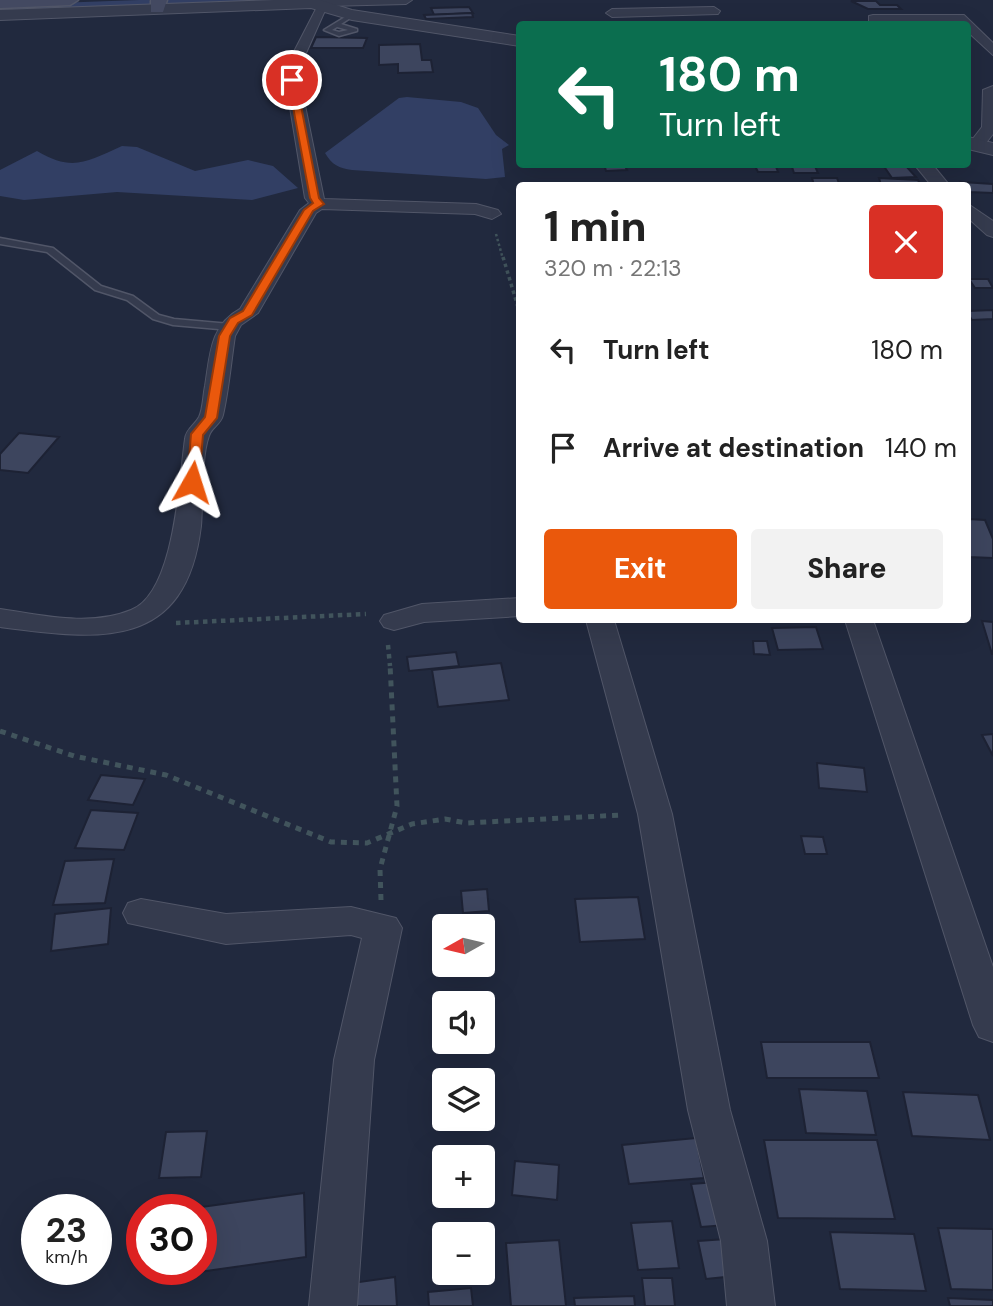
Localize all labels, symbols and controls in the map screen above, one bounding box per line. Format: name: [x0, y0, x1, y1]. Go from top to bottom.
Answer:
text: 180 m: [659, 42, 800, 106]
icon: left: [544, 49, 635, 140]
pin: [262, 50, 322, 110]
icon: arrive: [273, 61, 311, 99]
text: Turn left: [659, 104, 781, 146]
text: 1 min: [544, 199, 647, 254]
button: close: [869, 205, 943, 279]
text: 320 m · 22:13: [544, 253, 682, 283]
icon: left: [544, 331, 582, 369]
text: Turn left: [603, 333, 710, 367]
text: 180 m: [871, 333, 943, 367]
icon: arrive: [544, 429, 582, 467]
text: Arrive at destination: [603, 431, 864, 465]
text: 140 m: [885, 431, 957, 465]
position arrow: [155, 445, 229, 519]
button: Exit: [544, 529, 737, 609]
button: Share: [751, 529, 943, 609]
north arrow: [432, 914, 495, 976]
map controls: [432, 914, 495, 1285]
button: sound: [432, 991, 495, 1054]
button: layers: [432, 1068, 495, 1131]
button: +: [432, 1145, 495, 1208]
speed limit sign: 30: [126, 1194, 217, 1285]
text: 23: [46, 1207, 87, 1253]
button: −: [432, 1222, 495, 1285]
text: km/h: [45, 1245, 88, 1269]

